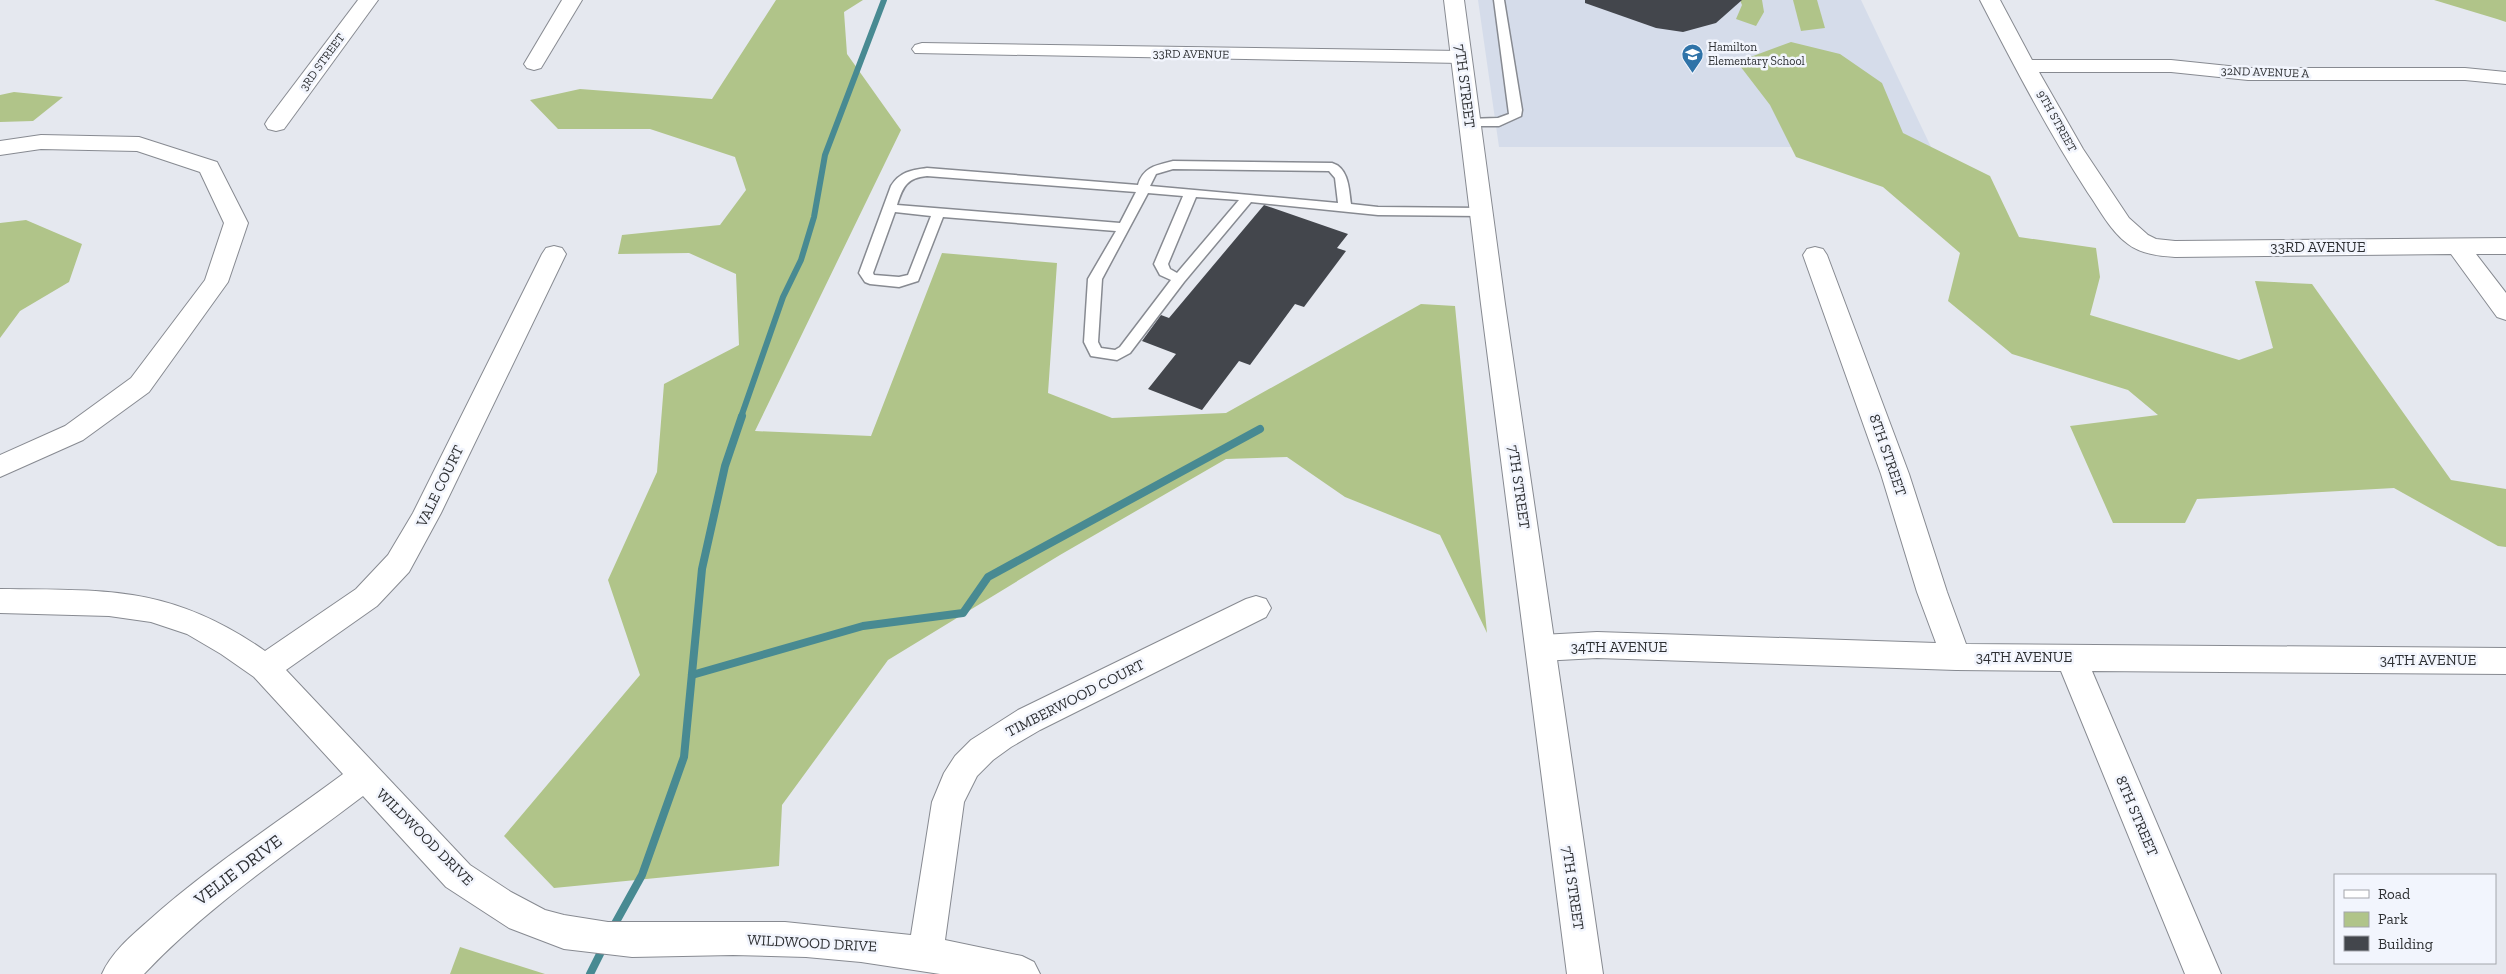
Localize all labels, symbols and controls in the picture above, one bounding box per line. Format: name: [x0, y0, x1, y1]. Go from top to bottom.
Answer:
street label: 3RD STREET: [297, 30, 348, 93]
place label: Hamilton Elementary School: [1708, 40, 1805, 68]
school or university icon: Hamilton Elementary School: [1680, 42, 1704, 73]
street label: 7TH STREET: [1451, 43, 1479, 129]
street label: 33RD AVENUE: [1153, 46, 1229, 62]
street label: 32ND AVENUE A: [2221, 63, 2310, 81]
street label: 9TH STREET: [2034, 88, 2080, 155]
street label: 33RD AVENUE: [2270, 238, 2366, 256]
street label: 8TH STREET: [1866, 412, 1910, 498]
street label: VALE COURT: [412, 442, 467, 531]
street label: 7TH STREET: [1504, 444, 1534, 530]
street label: 34TH AVENUE: [1571, 638, 1667, 656]
street label: 34TH AVENUE: [1976, 648, 2072, 666]
street label: 34TH AVENUE: [2380, 651, 2476, 669]
street label: TIMBERWOOD COURT: [1003, 655, 1147, 741]
street label: 8TH STREET: [2112, 773, 2162, 859]
street label: WILDWOOD DRIVE: [373, 785, 477, 889]
street label: VELIE DRIVE: [189, 830, 286, 911]
street label: 7TH STREET: [1558, 845, 1588, 931]
legend: [2334, 874, 2496, 964]
text: Road: [2378, 885, 2411, 903]
text: Park: [2378, 910, 2408, 928]
street label: WILDWOOD DRIVE: [747, 931, 877, 955]
text: Building: [2378, 935, 2433, 953]

